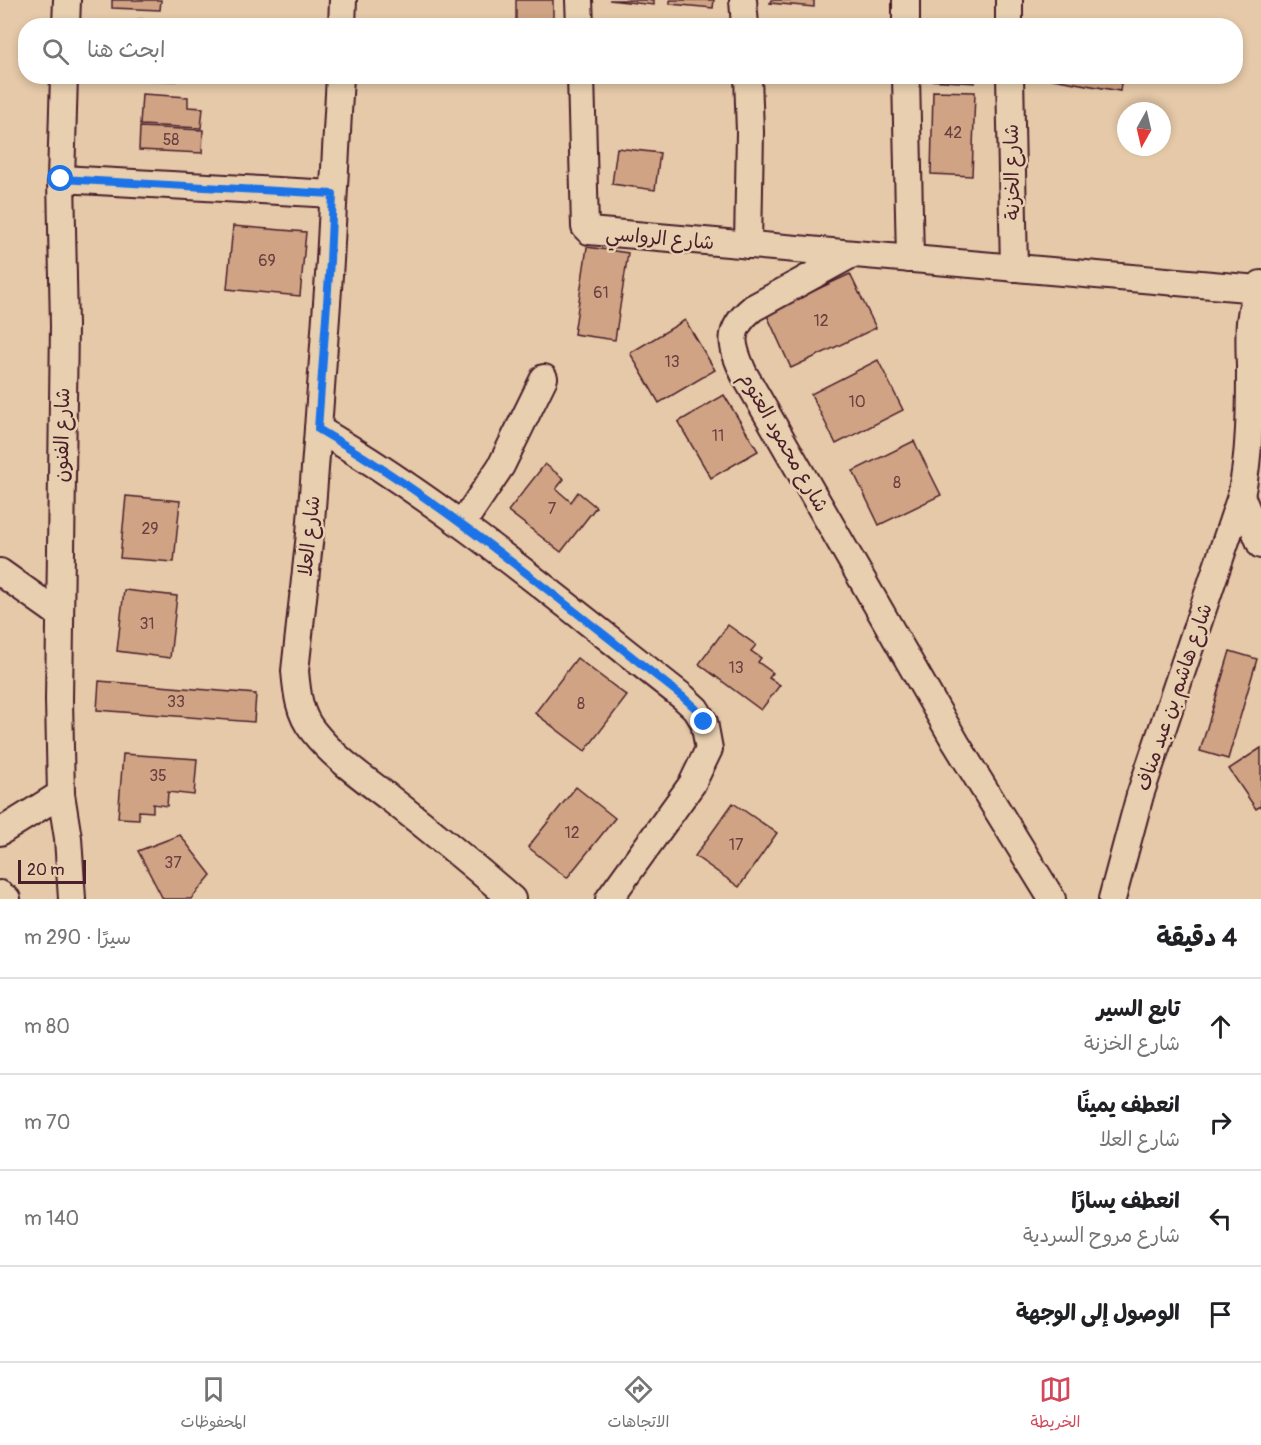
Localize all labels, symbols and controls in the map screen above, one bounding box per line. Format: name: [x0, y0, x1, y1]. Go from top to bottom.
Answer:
search box: [18, 18, 1243, 84]
icon: search: [39, 35, 72, 68]
text: ابحث هنا: [87, 36, 165, 64]
north arrow: [1117, 102, 1171, 156]
house number: 42: [944, 123, 962, 143]
street label: شارع الخزنة: [999, 124, 1026, 220]
house number: 58: [163, 130, 179, 150]
route start: [47, 165, 73, 191]
street label: شارع الرواسي: [604, 221, 715, 260]
house number: 69: [258, 251, 276, 271]
house number: 61: [593, 283, 609, 303]
house number: 12: [813, 311, 829, 331]
house number: 13: [664, 352, 680, 372]
street label: شارع محمود العتوم: [731, 367, 834, 518]
street label: شارع الفنون: [49, 387, 76, 483]
house number: 10: [848, 392, 866, 412]
house number: 11: [712, 426, 724, 446]
house number: 8: [893, 473, 901, 493]
street label: شارع العلا: [292, 494, 327, 578]
house number: 7: [548, 499, 557, 519]
house number: 29: [141, 519, 159, 539]
street label: شارع هاشم بن عبد مناف: [1130, 600, 1220, 795]
house number: 31: [139, 614, 155, 634]
house number: 13: [728, 658, 744, 678]
house number: 33: [167, 692, 185, 712]
house number: 8: [577, 694, 585, 714]
route end: [690, 708, 716, 734]
house number: 35: [149, 766, 167, 786]
house number: 12: [564, 823, 580, 843]
house number: 17: [729, 835, 744, 855]
house number: 37: [164, 853, 182, 873]
scale bar: [18, 857, 86, 884]
text: 20 m: [27, 860, 65, 880]
text: 4 دقيقة: [1156, 922, 1237, 954]
text: سيرًا · 290 m: [24, 925, 131, 950]
text: تابع السير: [1097, 995, 1180, 1023]
icon: ahead: [1204, 1010, 1237, 1043]
text: 80 m: [24, 1014, 70, 1039]
text: شارع الخزنة: [1084, 1031, 1180, 1056]
text: انعطف يمينًا: [1077, 1091, 1180, 1119]
icon: right: [1204, 1106, 1237, 1139]
text: 70 m: [24, 1110, 70, 1135]
text: شارع العلا: [1099, 1127, 1180, 1152]
text: انعطف يسارًا: [1071, 1187, 1180, 1215]
icon: left: [1204, 1202, 1237, 1235]
text: 140 m: [24, 1206, 79, 1231]
text: شارع مروح السردية: [1023, 1223, 1180, 1248]
icon: arrive: [1204, 1298, 1237, 1331]
text: الوصول إلى الوجهة: [1016, 1299, 1180, 1327]
tab: المحفوظات: [181, 1373, 246, 1436]
tab: الاتجاهات: [608, 1373, 669, 1436]
tab: الخريطة: [1031, 1373, 1080, 1436]

